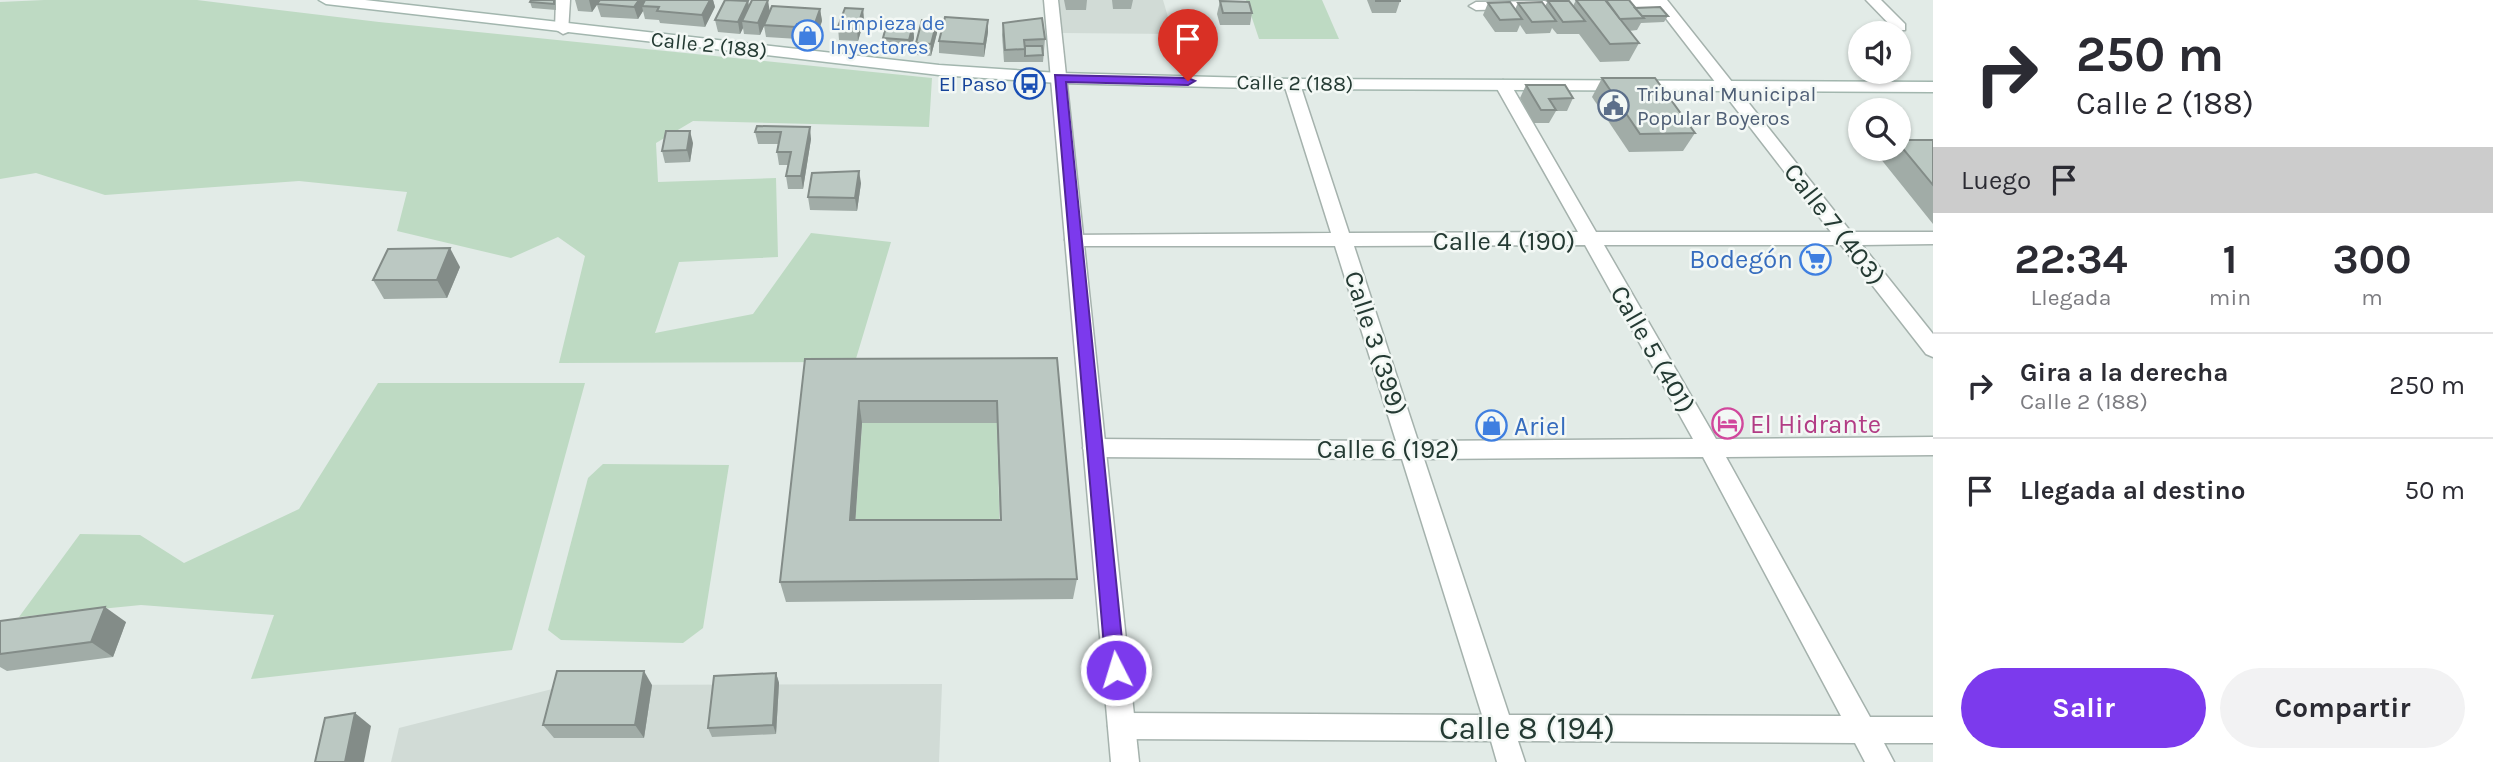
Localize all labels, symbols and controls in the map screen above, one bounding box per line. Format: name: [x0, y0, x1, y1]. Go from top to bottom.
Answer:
pin: [1158, 9, 1218, 81]
place label: Limpieza de Inyectores: [830, 11, 945, 59]
shop icon: Limpieza de Inyectores: [790, 18, 824, 52]
icon: arrive: [1169, 20, 1207, 58]
map controls: [1848, 21, 1911, 161]
button: sound: [1848, 21, 1911, 84]
text: 250 m: [2076, 26, 2224, 83]
street label: Calle 2 (188): [650, 27, 768, 63]
icon: right: [1961, 28, 2052, 119]
bus stop icon: El Paso: [1013, 67, 1047, 101]
street label: Calle 2 (188): [1236, 70, 1354, 96]
place label: El Paso: [939, 72, 1007, 96]
place label: Tribunal Municipal Popular Boyeros: [1637, 82, 1816, 130]
text: Calle 2 (188): [2076, 85, 2254, 122]
public building icon: Tribunal Municipal Popular Boyeros: [1597, 89, 1631, 123]
button: search: [1848, 98, 1911, 161]
street label: Calle 7 (403): [1777, 157, 1892, 292]
icon: arrive: [2045, 161, 2083, 199]
text: Luego: [1961, 165, 2031, 196]
street label: Calle 4 (190): [1433, 226, 1575, 257]
text: 22:34: [2014, 234, 2128, 284]
text: 1: [2223, 234, 2237, 284]
text: 300: [2332, 234, 2412, 284]
supermarket icon: Bodegón: [1799, 242, 1833, 276]
place label: Bodegón: [1689, 244, 1793, 275]
street label: Calle 3 (399): [1338, 267, 1413, 419]
street label: Calle 5 (401): [1604, 280, 1702, 419]
text: Llegada: [2030, 284, 2111, 311]
text: min: [2209, 284, 2251, 311]
text: m: [2361, 284, 2383, 311]
text: Gira a la derecha: [2020, 357, 2229, 388]
icon: right: [1961, 367, 1999, 405]
text: 250 m: [2389, 370, 2465, 401]
text: Calle 2 (188): [2020, 388, 2148, 415]
hotel icon: El Hidrante: [1710, 407, 1744, 441]
shop icon: Ariel: [1474, 409, 1508, 443]
place label: El Hidrante: [1750, 409, 1881, 440]
place label: Ariel: [1514, 411, 1567, 442]
street label: Calle 6 (192): [1317, 434, 1459, 465]
icon: arrive: [1961, 472, 1999, 510]
text: Llegada al destino: [2020, 475, 2246, 506]
text: 50 m: [2404, 475, 2465, 506]
position arrow: [1079, 633, 1153, 707]
button: Salir: [1961, 668, 2206, 748]
button: Compartir: [2220, 668, 2465, 748]
street label: Calle 8 (194): [1439, 710, 1615, 747]

